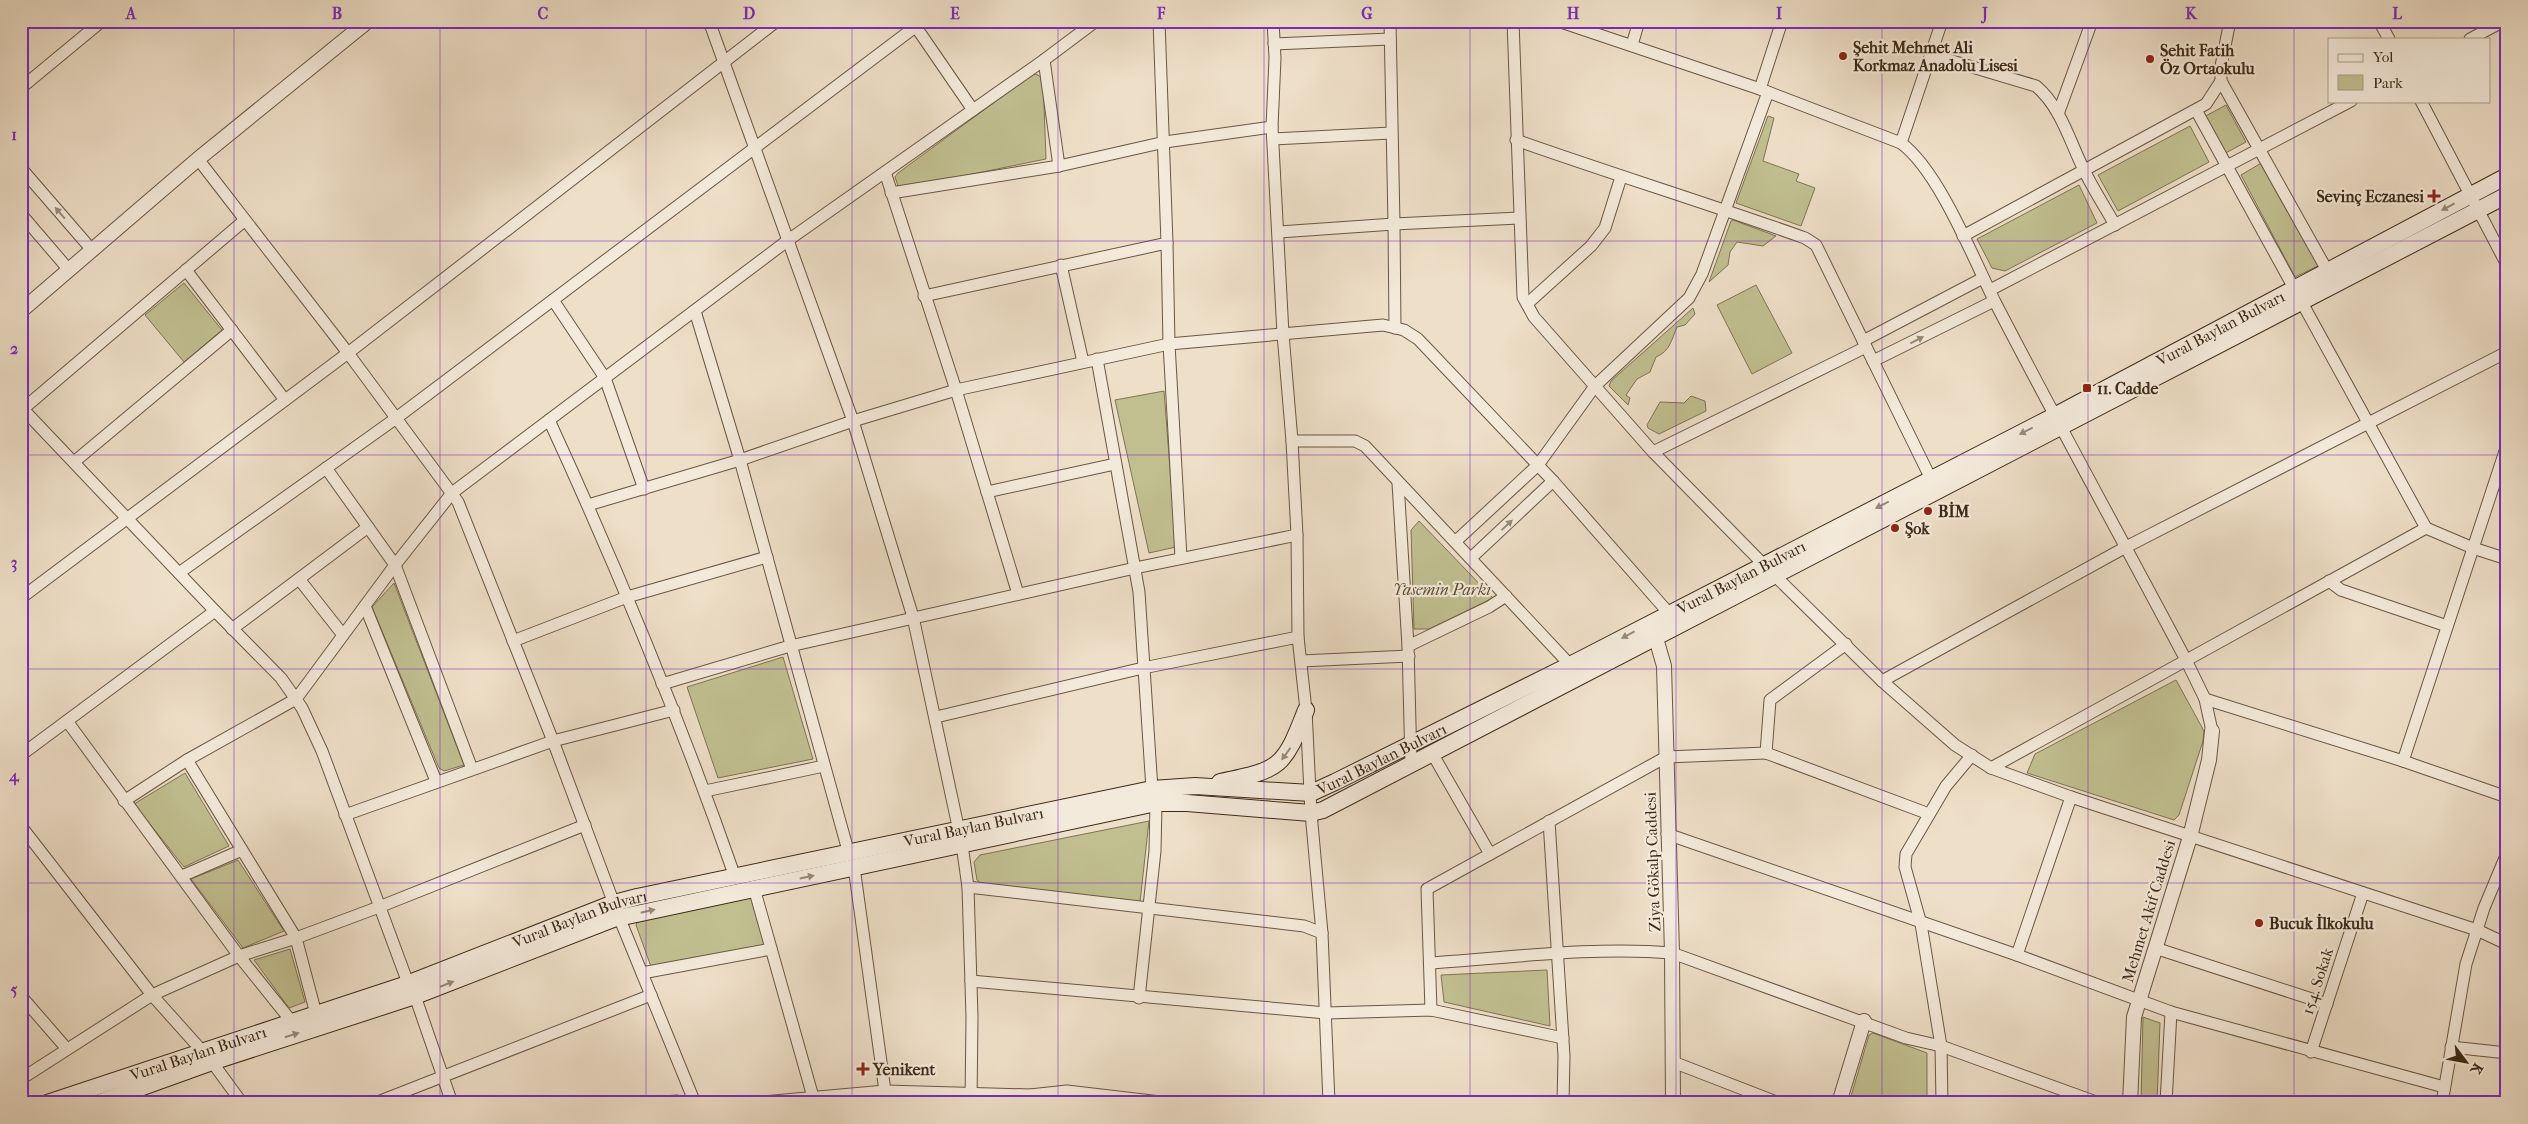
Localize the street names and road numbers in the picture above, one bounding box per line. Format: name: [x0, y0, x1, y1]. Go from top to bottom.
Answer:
street label: Vural Baylan Bulvarı: [2152, 287, 2288, 371]
street label: Vural Baylan Bulvarı: [1673, 536, 1809, 619]
street label: Vural Baylan Bulvarı: [1313, 719, 1450, 800]
street label: Ziya Gökalp Caddesi: [1641, 791, 1664, 932]
street label: Vural Baylan Bulvarı: [901, 803, 1045, 851]
street label: Mehmet Akif Caddesi: [2118, 837, 2179, 985]
street label: Vural Baylan Bulvarı: [509, 886, 649, 952]
street label: 154. Sokak: [2298, 945, 2337, 1017]
street label: Vural Baylan Bulvarı: [127, 1022, 269, 1085]

